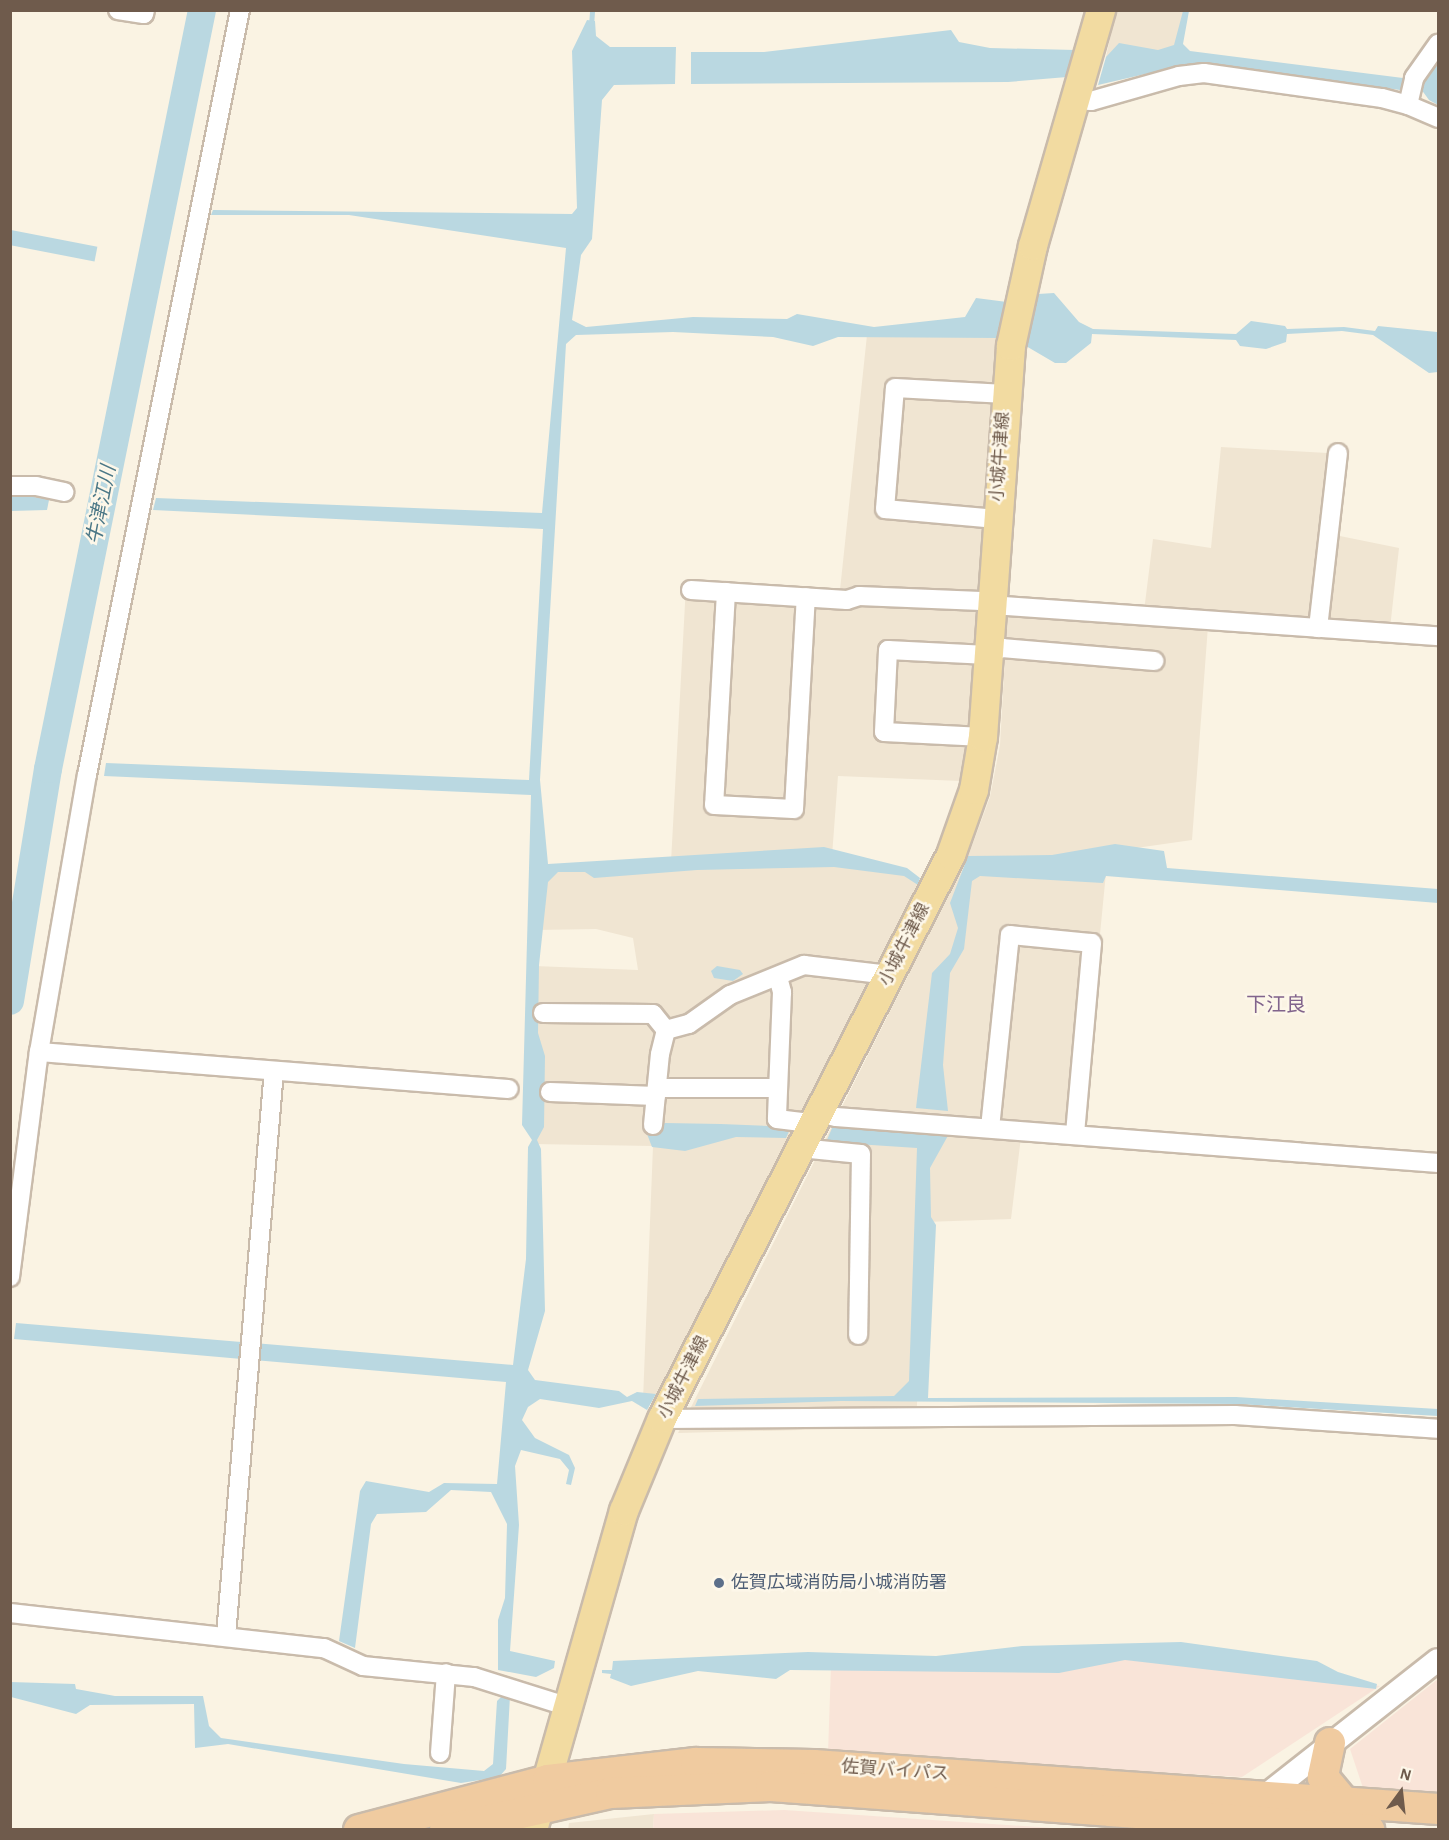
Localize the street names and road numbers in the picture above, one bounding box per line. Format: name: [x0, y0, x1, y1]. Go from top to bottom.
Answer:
street label: 小城牛津線: [987, 411, 1015, 503]
street label: 小城牛津線: [875, 900, 935, 990]
street label: 小城牛津線: [654, 1333, 714, 1423]
street label: 佐賀バイパス: [840, 1756, 950, 1786]

